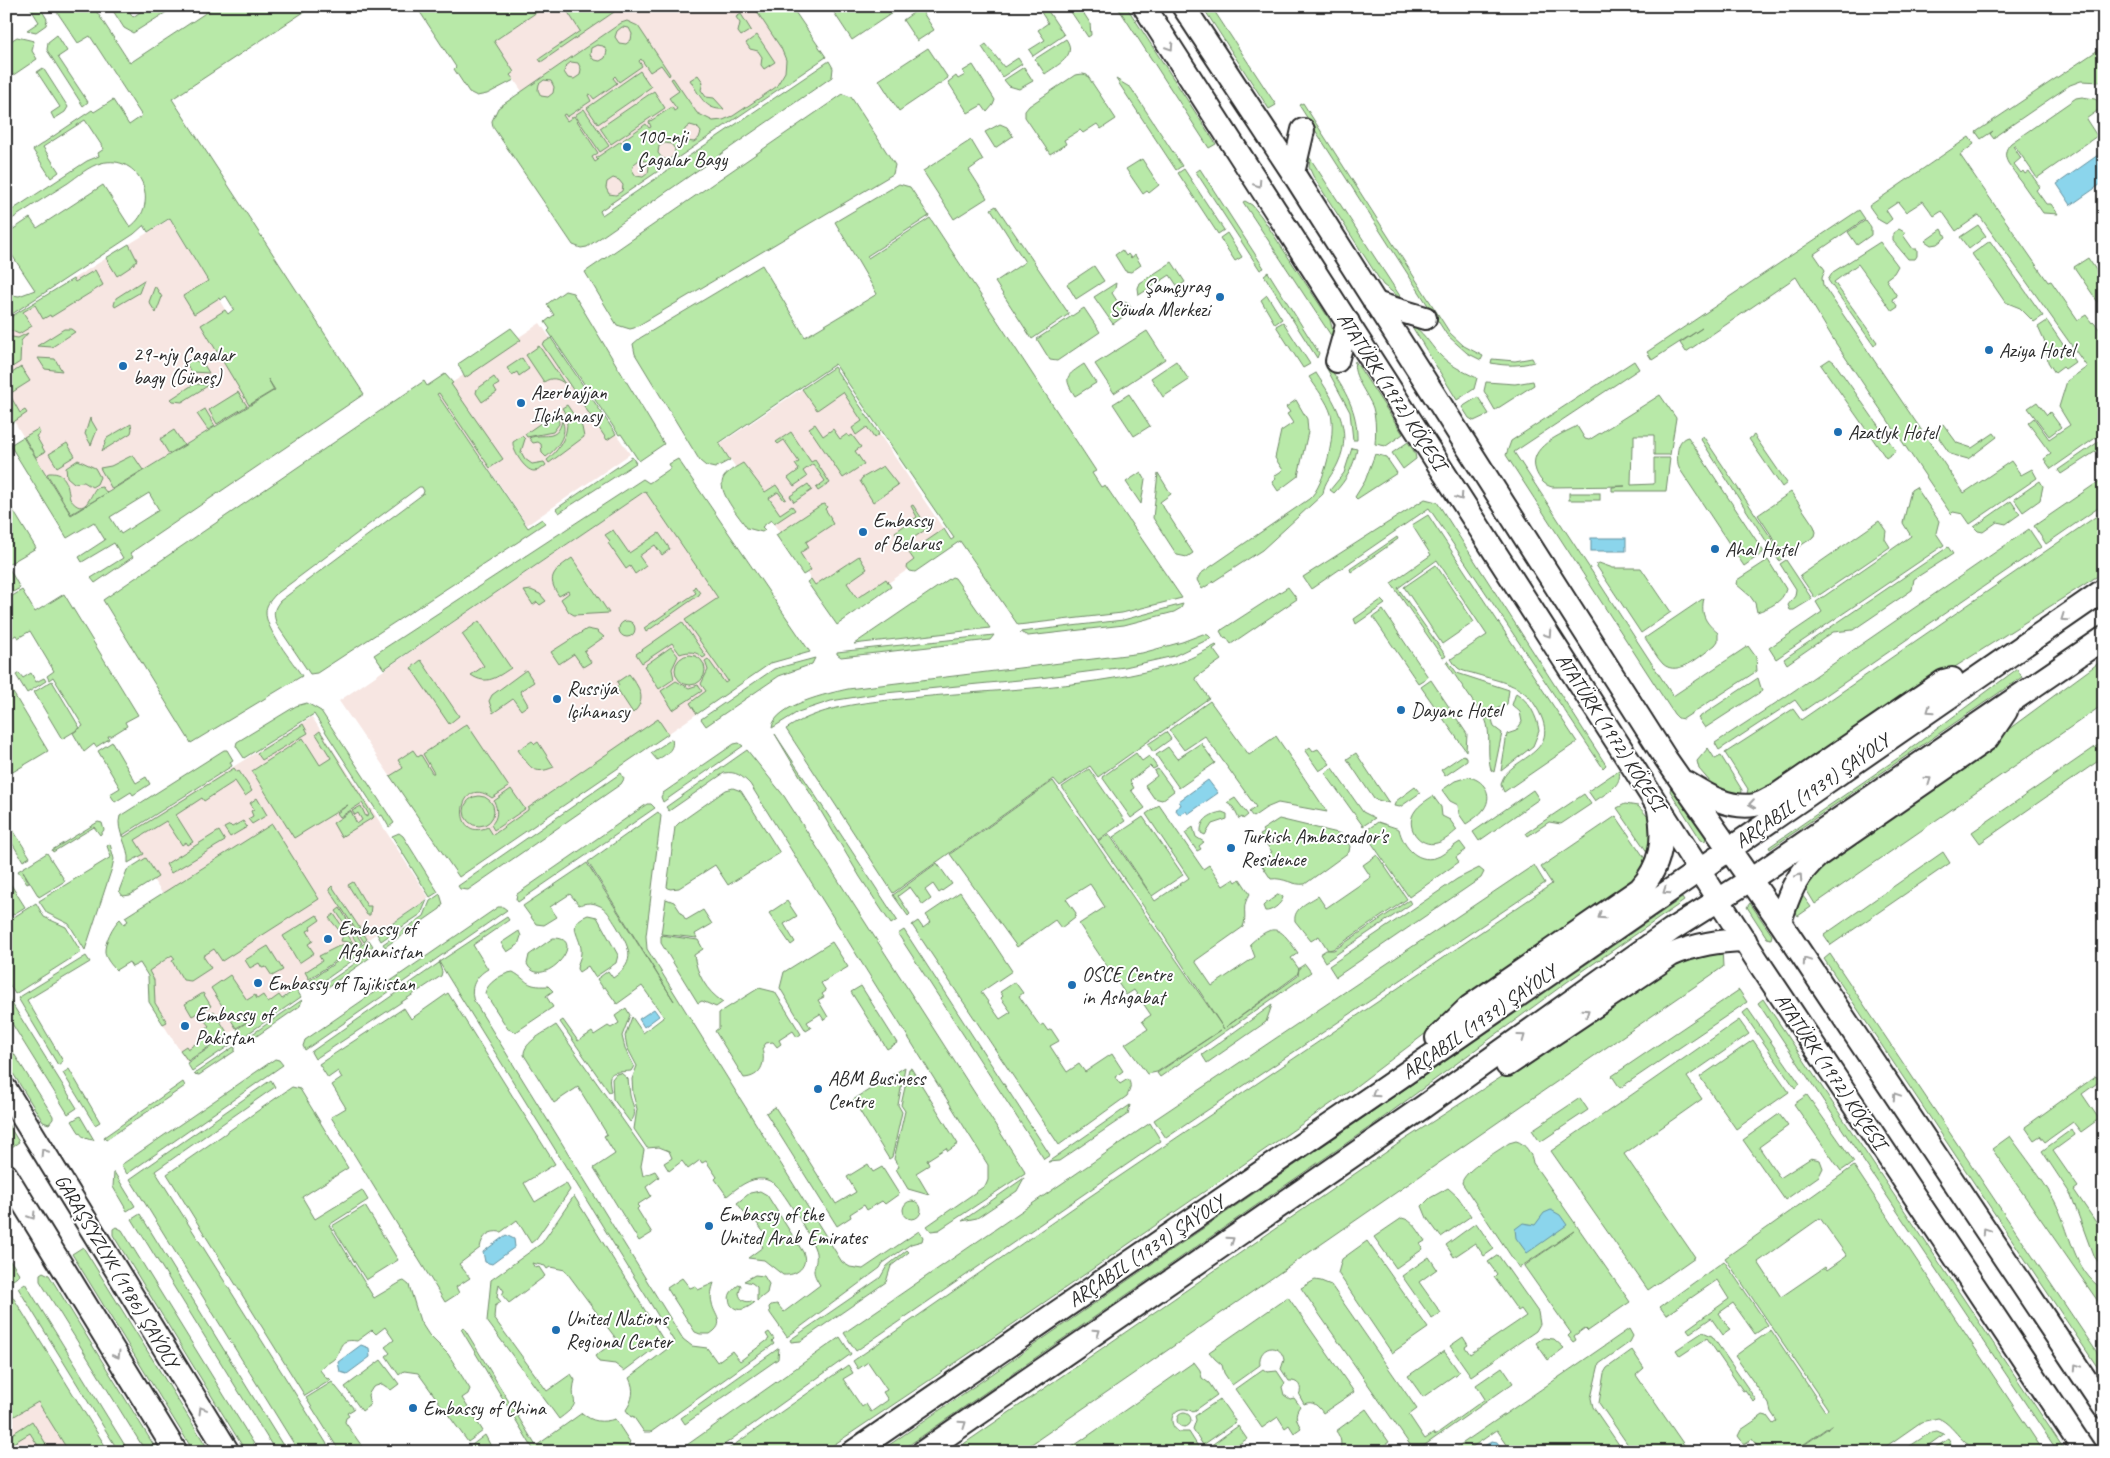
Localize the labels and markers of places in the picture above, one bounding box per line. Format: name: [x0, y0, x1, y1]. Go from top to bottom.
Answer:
place label: 100-nji Çagalar Bagy: [637, 124, 728, 172]
marker: 100-nji Çagalar Bagy: [621, 141, 633, 153]
place label: Şamçyrag Söwda Merkezi: [1110, 274, 1212, 322]
marker: Şamçyrag Söwda Merkezi: [1214, 291, 1226, 303]
place label: Aziya Hotel: [1999, 338, 2078, 363]
place label: 29-njy Çagalar bagy (Güneş): [133, 342, 236, 390]
marker: Aziya Hotel: [1983, 344, 1995, 356]
marker: 29-njy Çagalar bagy (Güneş): [117, 360, 129, 372]
place label: Azerbaýjan Ilçihanasy: [531, 380, 608, 428]
marker: Azerbaýjan Ilçihanasy: [515, 397, 527, 409]
place label: Azatlyk Hotel: [1848, 420, 1941, 445]
marker: Azatlyk Hotel: [1832, 426, 1844, 438]
place label: Embassy of Belarus: [873, 508, 943, 556]
marker: Embassy of Belarus: [857, 526, 869, 538]
place label: Ahal Hotel: [1725, 537, 1800, 562]
marker: Ahal Hotel: [1709, 543, 1721, 555]
place label: Russiýa lçihanasy: [567, 676, 632, 724]
marker: Russiýa lçihanasy: [551, 693, 563, 705]
place label: Dayanc Hotel: [1411, 698, 1505, 723]
marker: Dayanc Hotel: [1395, 704, 1407, 716]
place label: Turkish Ambassador's Residence: [1241, 824, 1390, 872]
marker: Turkish Ambassador's Residence: [1225, 842, 1237, 854]
place label: Embassy of Afghanistan: [338, 916, 423, 964]
marker: Embassy of Afghanistan: [322, 933, 334, 945]
place label: OSCE Centre in Ashgabat: [1082, 962, 1173, 1010]
place label: Embassy of Tajikistan: [268, 971, 416, 996]
marker: Embassy of Tajikistan: [252, 977, 264, 989]
marker: OSCE Centre in Ashgabat: [1066, 979, 1078, 991]
place label: Embassy of Pakistan: [195, 1002, 278, 1050]
marker: Embassy of Pakistan: [179, 1020, 191, 1032]
place label: ABM Business Centre: [828, 1066, 927, 1114]
marker: ABM Business Centre: [812, 1083, 824, 1095]
place label: Embassy of the United Arab Emirates: [719, 1202, 869, 1250]
marker: Embassy of the United Arab Emirates: [703, 1220, 715, 1232]
place label: United Nations Regional Center: [566, 1306, 674, 1354]
marker: United Nations Regional Center: [550, 1324, 562, 1336]
place label: Embassy of China: [423, 1396, 547, 1421]
marker: Embassy of China: [407, 1402, 419, 1414]

